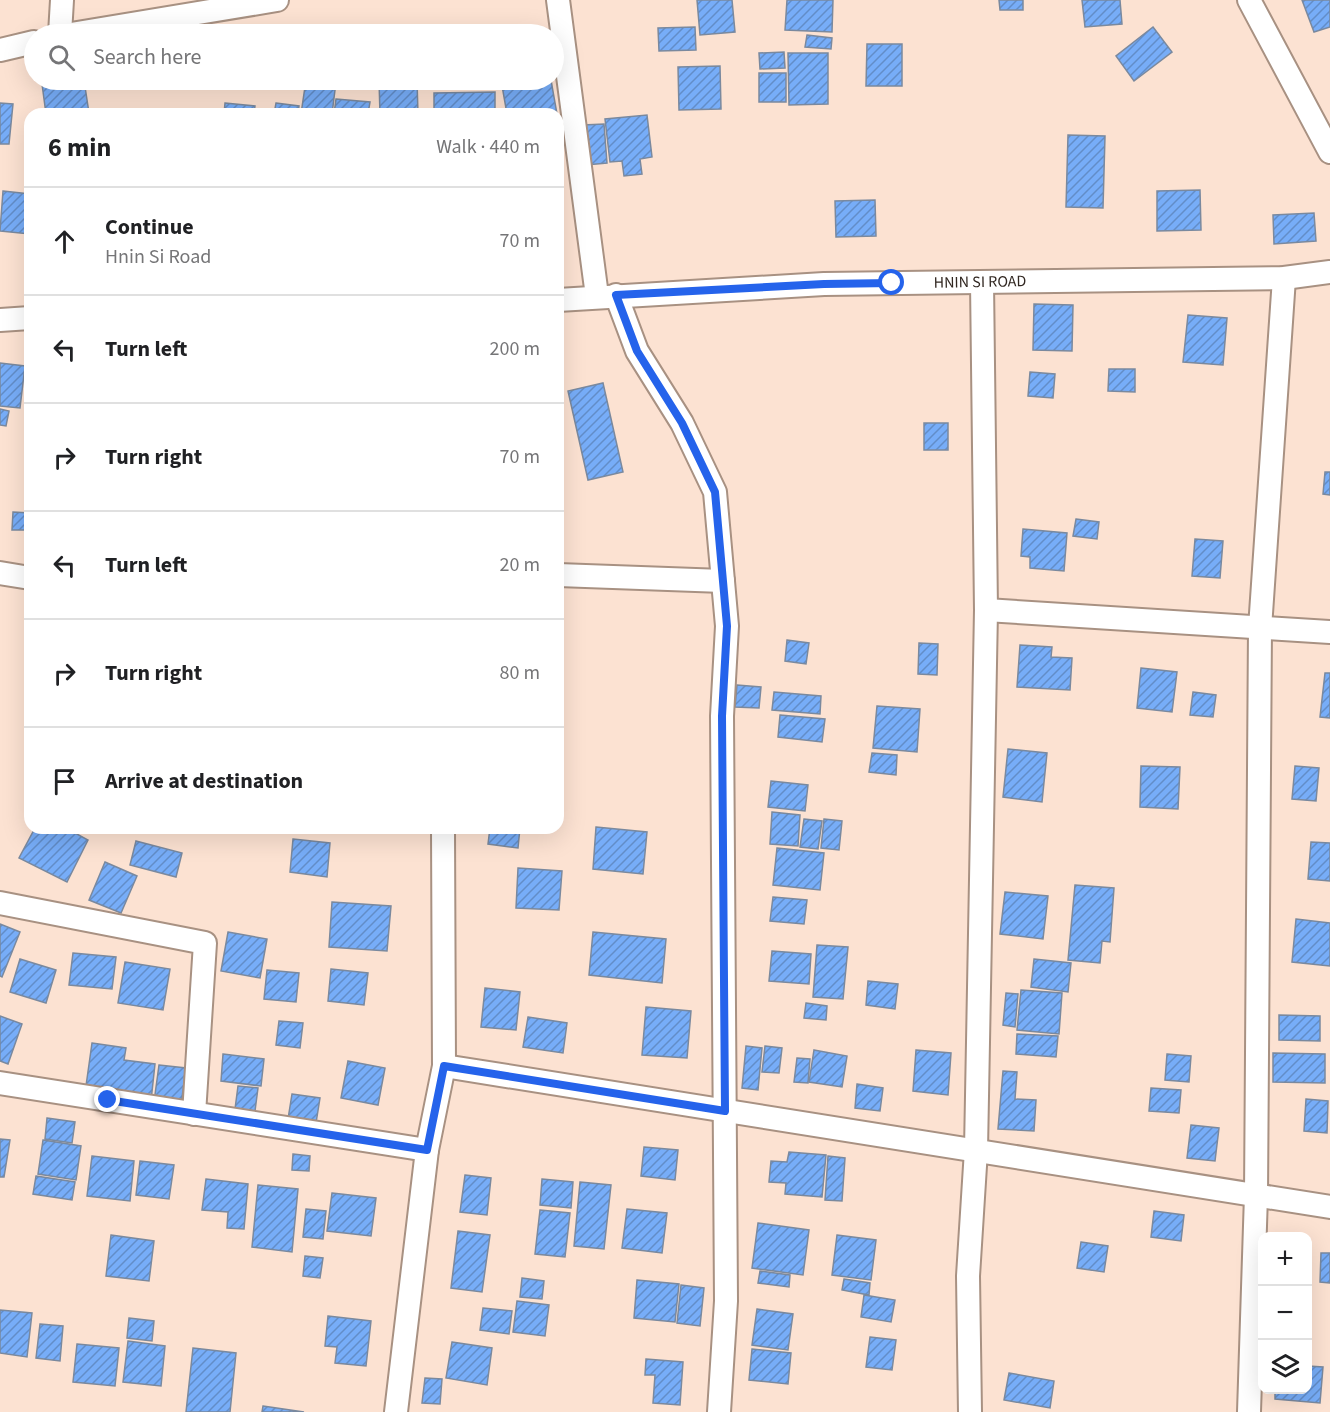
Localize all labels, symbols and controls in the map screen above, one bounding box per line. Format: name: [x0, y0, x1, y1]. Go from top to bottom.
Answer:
search box: [24, 24, 564, 90]
icon: search: [45, 41, 78, 74]
text: Search here: [93, 41, 201, 73]
text: 6 min: [48, 129, 111, 166]
text: Walk · 440 m: [436, 133, 540, 161]
text: Continue: [105, 211, 194, 243]
icon: ahead: [48, 225, 81, 258]
text: 70 m: [500, 227, 540, 255]
text: Hnin Si Road: [105, 243, 211, 271]
route start: [878, 269, 904, 295]
street label: HNIN SI ROAD: [934, 270, 1027, 294]
icon: left: [48, 333, 81, 366]
text: Turn left: [105, 333, 187, 365]
text: 200 m: [490, 335, 540, 363]
icon: right: [48, 441, 81, 474]
text: Turn right: [105, 441, 202, 473]
text: 70 m: [500, 443, 540, 471]
icon: left: [48, 549, 81, 582]
text: Turn left: [105, 549, 187, 581]
text: 20 m: [500, 551, 540, 579]
icon: right: [48, 657, 81, 690]
text: Turn right: [105, 657, 202, 689]
text: 80 m: [500, 659, 540, 687]
icon: arrive: [48, 765, 81, 798]
text: Arrive at destination: [105, 765, 303, 797]
route end: [94, 1086, 120, 1112]
map controls: [1258, 1232, 1312, 1394]
button: +: [1258, 1232, 1312, 1286]
button: −: [1258, 1286, 1312, 1340]
button: layers: [1258, 1340, 1312, 1394]

